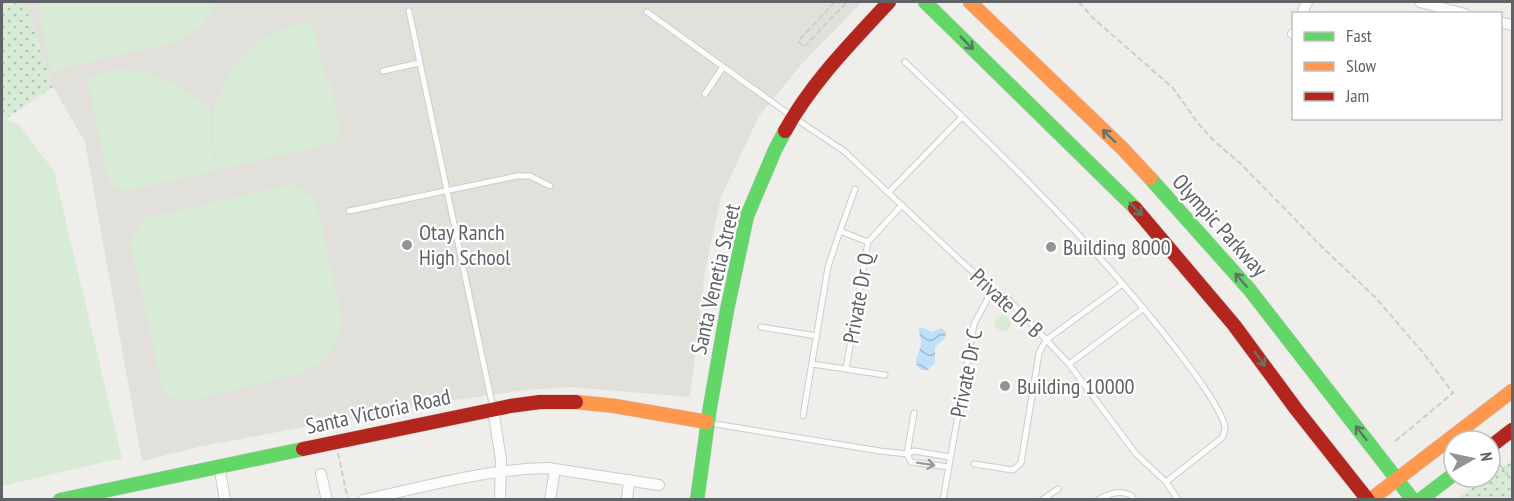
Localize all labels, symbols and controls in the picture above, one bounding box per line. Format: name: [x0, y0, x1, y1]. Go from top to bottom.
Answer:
legend: [1292, 12, 1502, 120]
text: Fast: [1346, 24, 1372, 47]
one-way arrow: [959, 35, 974, 50]
text: Slow: [1346, 54, 1377, 77]
text: Jam: [1345, 84, 1369, 107]
one-way arrow: [1102, 129, 1117, 143]
street label: Olympic Parkway: [1166, 168, 1274, 283]
street label: Santa Venetia Street: [684, 201, 746, 357]
one-way arrow: [1128, 202, 1143, 216]
place label: Otay Ranch High School: [419, 218, 511, 271]
place label: Building 8000: [1063, 233, 1171, 261]
marker: Otay Ranch High School: [400, 238, 414, 252]
marker: Building 8000: [1044, 240, 1058, 254]
street label: Private Dr Q: [836, 250, 880, 345]
street label: Private Dr B: [965, 262, 1049, 344]
one-way arrow: [1234, 272, 1248, 287]
street label: Private Dr C: [944, 326, 988, 420]
one-way arrow: [1253, 351, 1266, 367]
place label: Building 10000: [1017, 372, 1135, 400]
marker: Building 10000: [998, 379, 1012, 393]
street label: Santa Victoria Road: [303, 382, 453, 440]
one-way arrow: [1354, 426, 1367, 442]
north arrow: [1442, 429, 1502, 489]
text: N: [1476, 451, 1497, 462]
one-way arrow: [915, 458, 935, 469]

